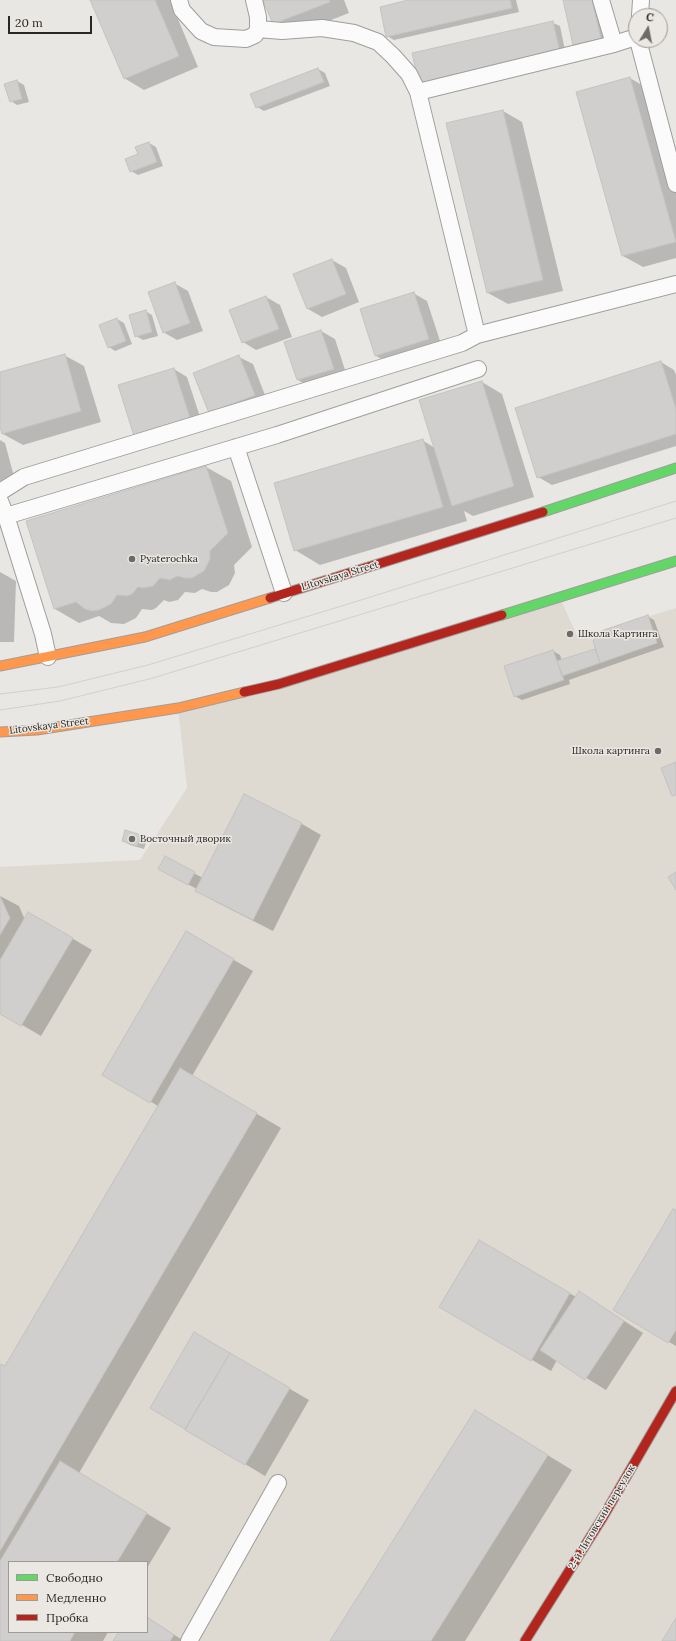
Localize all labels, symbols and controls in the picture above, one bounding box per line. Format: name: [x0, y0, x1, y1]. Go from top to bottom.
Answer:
scale bar: [10, 8, 94, 34]
north arrow: [628, 8, 668, 48]
text: С: [645, 10, 655, 25]
text: 20 m: [15, 15, 43, 30]
place label: Pyaterochka: [140, 553, 198, 565]
marker: Pyaterochka: [127, 554, 137, 564]
street label: Litovskaya Street: [300, 559, 380, 593]
place label: Школа Картинга: [578, 628, 658, 640]
marker: Школа Картинга: [565, 629, 575, 639]
street label: Litovskaya Street: [9, 715, 89, 737]
place label: Школа картинга: [572, 745, 650, 757]
marker: Школа картинга: [653, 746, 663, 756]
place label: Восточный дворик: [140, 833, 231, 845]
marker: Восточный дворик: [127, 834, 137, 844]
street label: 2-й Литовский переулок: [566, 1463, 638, 1571]
legend: [8, 1561, 148, 1633]
text: Свободно: [46, 1570, 103, 1585]
text: Медленно: [46, 1590, 106, 1605]
text: Пробка: [46, 1610, 88, 1625]

